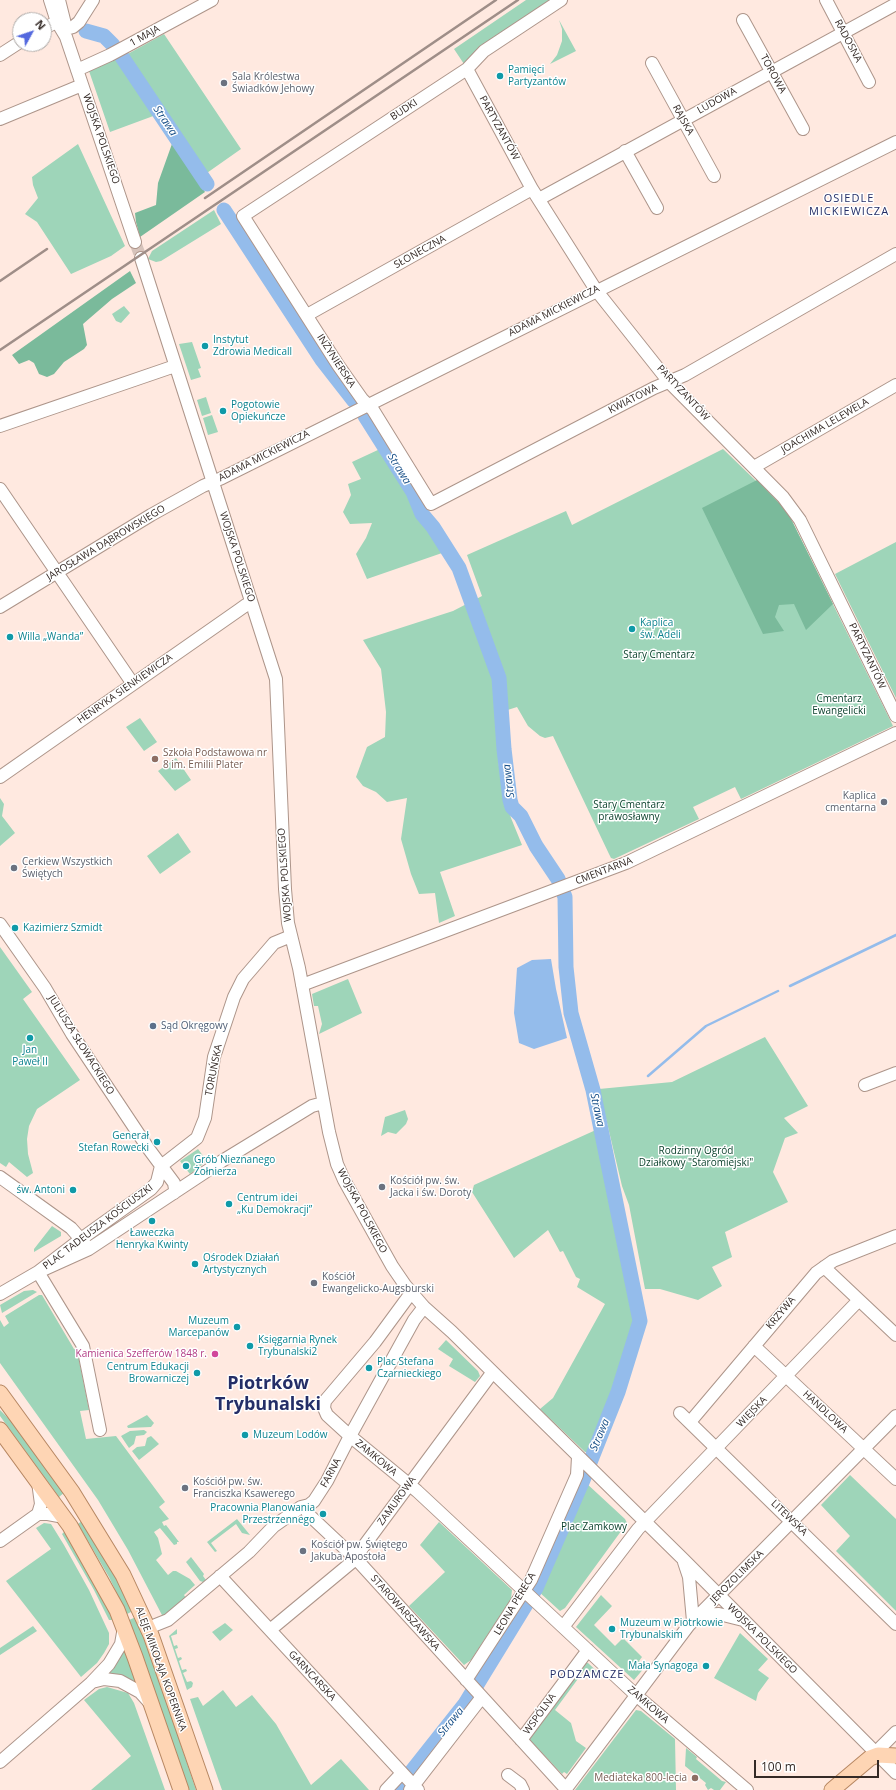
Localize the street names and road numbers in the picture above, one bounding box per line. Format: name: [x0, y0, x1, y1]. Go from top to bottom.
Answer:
street label: RADOSNA: [832, 17, 864, 65]
street label: 1 MAJA: [128, 23, 162, 49]
street label: TOROWA: [757, 52, 789, 96]
street label: LUDOWA: [695, 85, 739, 117]
street label: WOJSKA POLSKIEGO: [80, 92, 122, 186]
street label: PARTYZANTÓW: [476, 94, 522, 162]
street label: BUDKI: [388, 97, 420, 123]
street label: RAJSKA: [670, 103, 696, 137]
street label: SŁONECZNA: [392, 233, 448, 271]
street label: ADAMA MICKIEWICZA: [506, 283, 602, 339]
street label: INŻYNIERSKA: [314, 332, 358, 390]
street label: PARTYZANTÓW: [654, 363, 712, 423]
street label: KWIATOWA: [607, 382, 659, 416]
street label: JOACHIMA LELEWELA: [779, 396, 871, 456]
street label: ADAMA MICKIEWICZA: [216, 428, 312, 484]
street label: JAROSŁAWA DĄBROWSKIEGO: [44, 503, 168, 583]
street label: WOJSKA POLSKIEGO: [217, 510, 257, 604]
street label: PARTYZANTÓW: [846, 621, 888, 691]
street label: HENRYKA SIENKIEWICZA: [75, 652, 175, 726]
street label: WOJSKA POLSKIEGO: [276, 828, 294, 922]
street label: CMENTARNA: [574, 855, 634, 887]
street label: JULIUSZA SŁOWACKIEGO: [45, 993, 117, 1097]
street label: TORUŃSKA: [203, 1043, 225, 1097]
street label: WOJSKA POLSKIEGO: [335, 1167, 389, 1255]
street label: PLAC TADEUSZA KOŚCIUSZKI: [41, 1182, 155, 1272]
street label: KRZYWA: [764, 1294, 798, 1332]
street label: HANDLOWA: [800, 1388, 850, 1436]
street label: WIEJSKA: [734, 1394, 770, 1430]
street label: ZAMKOWA: [353, 1437, 399, 1479]
street label: FARNA: [318, 1456, 344, 1490]
street label: ZAMUROWA: [375, 1474, 419, 1528]
street label: LITEWSKA: [768, 1498, 810, 1538]
street label: JEROZOLIMSKA: [708, 1548, 766, 1606]
street label: LEONA PERECA: [492, 1571, 538, 1637]
street label: STAROWARSZAWSKA: [368, 1573, 442, 1653]
street label: WOJSKA POLSKIEGO: [724, 1601, 800, 1677]
street label: ALEJE MIKOŁAJA KOPERNIKA: [133, 1605, 189, 1733]
street label: GARNCARSKA: [286, 1648, 338, 1704]
street label: ZAMKOWA: [625, 1684, 671, 1726]
street label: WSPÓLNA: [521, 1691, 559, 1737]

